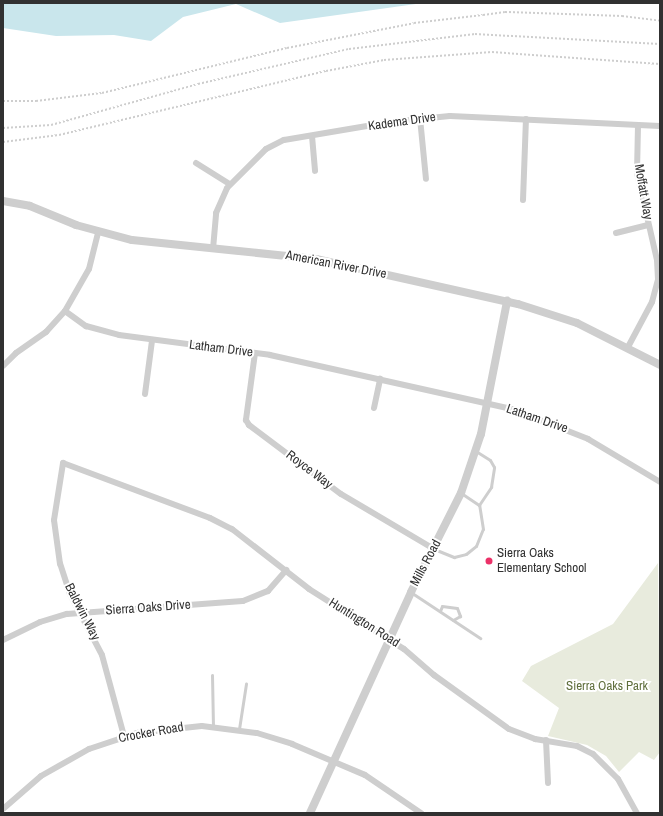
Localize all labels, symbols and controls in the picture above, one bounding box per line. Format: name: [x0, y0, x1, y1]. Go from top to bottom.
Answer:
street label: Kadema Drive: [367, 110, 437, 134]
street label: Moffatt Way: [630, 163, 656, 221]
street label: American River Drive: [284, 248, 388, 282]
street label: Latham Drive: [188, 337, 254, 361]
street label: Latham Drive: [504, 401, 570, 437]
street label: Royce Way: [283, 447, 335, 493]
street label: Mills Road: [407, 537, 445, 589]
place label: Sierra Oaks Elementary School: [497, 546, 586, 577]
marker: Sierra Oaks Elementary School: [484, 556, 494, 566]
street label: Baldwin Way: [61, 581, 103, 643]
street label: Huntington Road: [326, 595, 402, 651]
street label: Sierra Oaks Drive: [105, 597, 191, 619]
park label: Sierra Oaks Park: [566, 678, 648, 694]
street label: Crocker Road: [117, 720, 185, 746]

